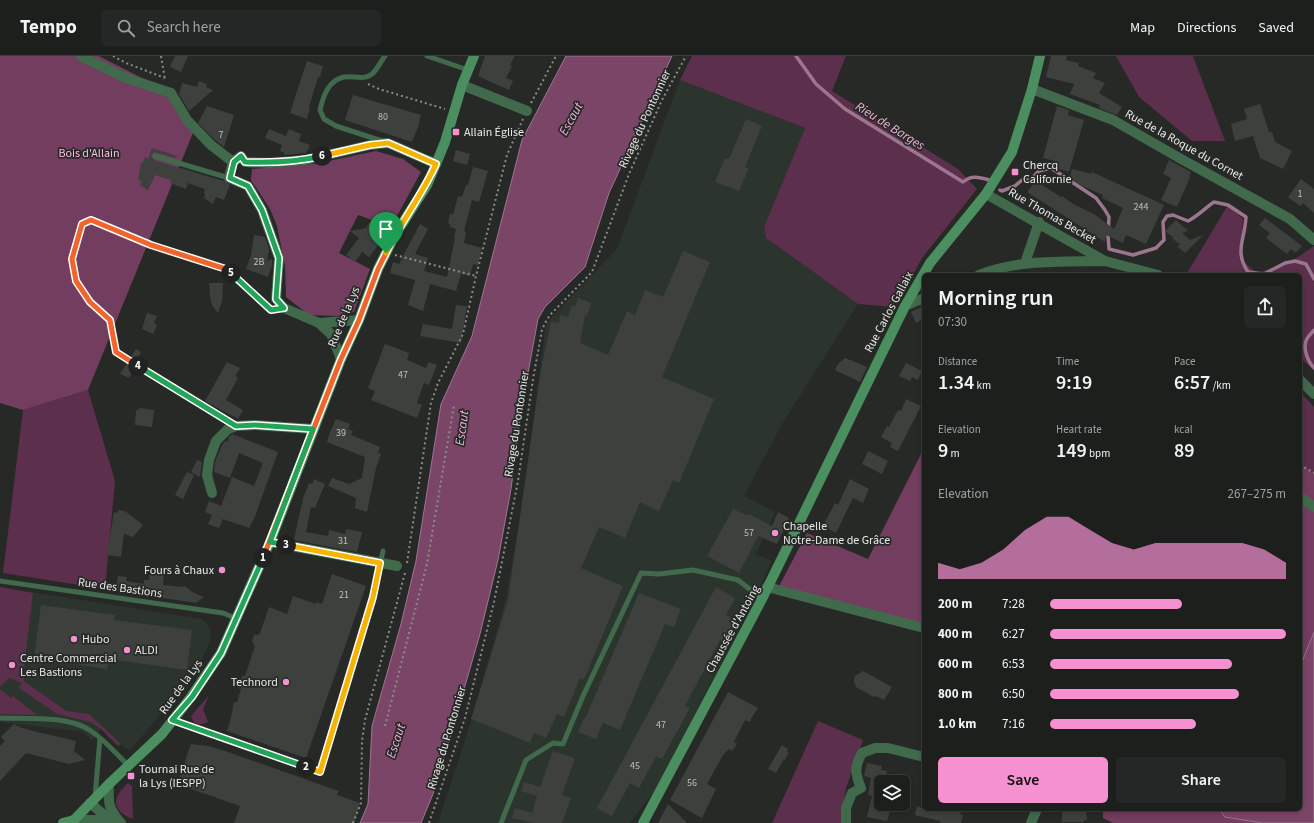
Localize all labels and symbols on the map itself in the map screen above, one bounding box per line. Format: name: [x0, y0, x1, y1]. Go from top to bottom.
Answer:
street label: Rivage du Pontonnier: [615, 66, 676, 171]
water label: Rieu de Barges: [852, 97, 928, 155]
water label: Escaut: [555, 99, 588, 139]
street label: Rue de la Roque du Cornet: [1122, 105, 1246, 185]
house number: 80: [378, 110, 388, 124]
place label: Allain Église: [464, 124, 524, 141]
marker: Allain Église: [451, 127, 461, 137]
house number: 7: [219, 128, 224, 142]
park label: Bois d'Allain: [58, 145, 120, 162]
pin: 6: [312, 146, 332, 166]
place label: Chercq Californie: [1023, 157, 1071, 188]
marker: Chercq Californie: [1010, 167, 1020, 177]
street label: Rue Thomas Becket: [1005, 184, 1099, 248]
house number: 1: [1298, 187, 1303, 201]
house number: 244: [1134, 200, 1148, 214]
pin: [369, 212, 403, 253]
house number: 2B: [254, 255, 265, 269]
pin: 5: [221, 263, 241, 283]
street label: Rue Carlos Gallaix: [860, 268, 918, 356]
street label: Rue de la Lys: [324, 284, 364, 350]
pin: 4: [128, 356, 148, 376]
house number: 47: [398, 368, 408, 382]
street label: Rivage du Pontonnier: [500, 369, 534, 478]
water label: Escaut: [451, 409, 473, 447]
house number: 39: [336, 426, 346, 440]
place label: Chapelle Notre-Dame de Grâce: [783, 518, 890, 549]
house number: 57: [744, 526, 754, 540]
marker: Chapelle Notre-Dame de Grâce: [770, 528, 780, 538]
house number: 31: [338, 534, 348, 548]
pin: 3: [276, 535, 296, 555]
pin: 1: [253, 548, 273, 568]
place label: Fours à Chaux: [144, 562, 215, 579]
marker: Fours à Chaux: [217, 565, 227, 575]
street label: Rue des Bastions: [77, 574, 163, 602]
street label: Chaussée d'Antoing: [702, 582, 764, 676]
house number: 21: [339, 588, 349, 602]
place label: Hubo: [82, 631, 110, 648]
marker: Hubo: [69, 634, 79, 644]
place label: ALDI: [135, 642, 158, 659]
marker: ALDI: [122, 645, 132, 655]
place label: Centre Commercial Les Bastions: [20, 650, 117, 681]
street label: Rue de la Lys: [155, 656, 207, 718]
marker: Centre Commercial Les Bastions: [7, 660, 17, 670]
place label: Technord: [231, 674, 278, 691]
marker: Technord: [281, 677, 291, 687]
street label: Rivage du Pontonnier: [423, 683, 471, 792]
house number: 47: [656, 718, 666, 732]
water label: Escaut: [382, 721, 410, 761]
pin: 2: [296, 757, 316, 777]
house number: 45: [630, 759, 640, 773]
place label: Tournai Rue de la Lys (IESPP): [139, 761, 214, 792]
marker: Tournai Rue de la Lys (IESPP): [126, 771, 136, 781]
house number: 56: [687, 776, 697, 790]

